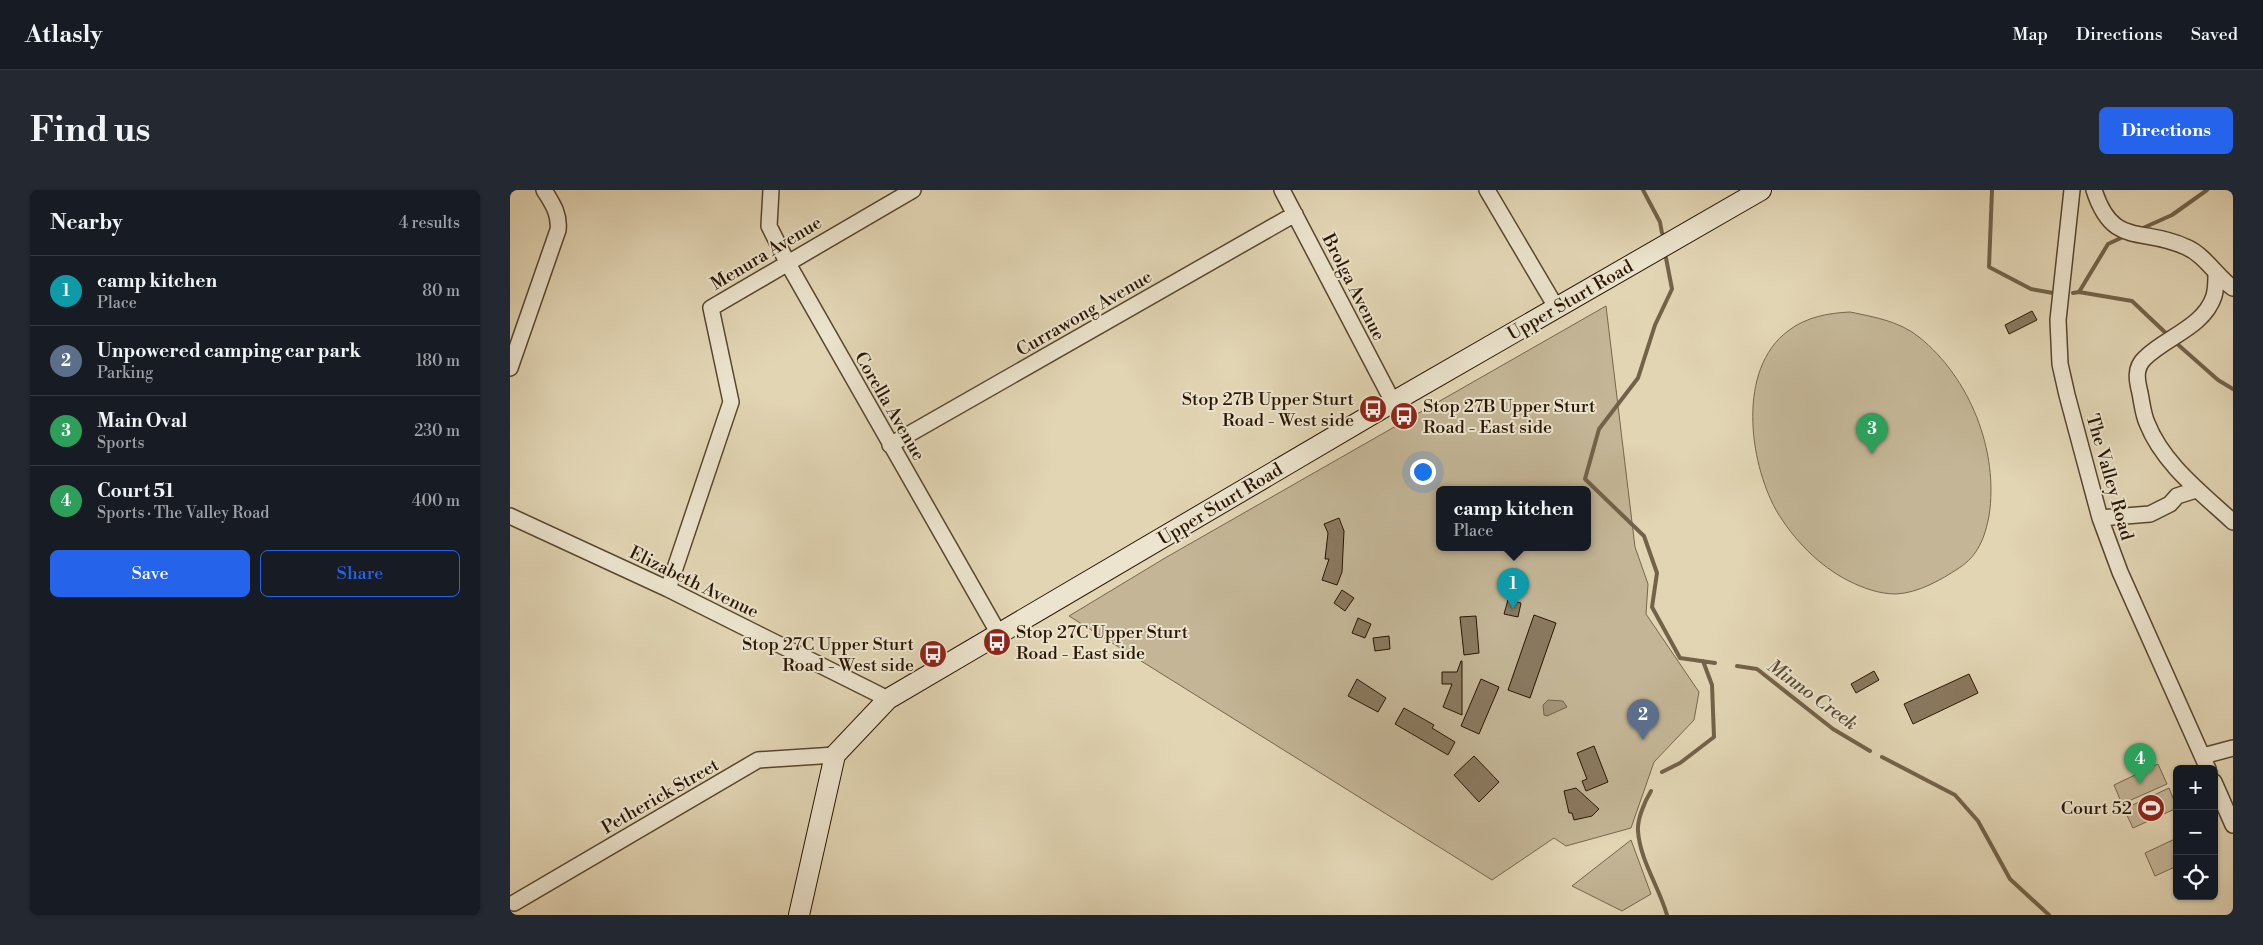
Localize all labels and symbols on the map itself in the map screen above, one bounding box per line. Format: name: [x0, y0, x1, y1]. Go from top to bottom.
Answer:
street label: Menura Avenue: [706, 211, 826, 296]
street label: Brolga Avenue: [1316, 229, 1390, 345]
street label: Upper Sturt Road: [1503, 255, 1638, 346]
street label: Currawong Avenue: [1012, 265, 1156, 362]
street label: Corella Avenue: [849, 348, 930, 465]
place label: Stop 27B Upper Sturt Road - West side: [1182, 388, 1355, 432]
bus stop icon: Stop 27B Upper Sturt Road - West side: [1358, 394, 1388, 424]
place label: Stop 27B Upper Sturt Road - East side: [1423, 395, 1596, 439]
bus stop icon: Stop 27B Upper Sturt Road - East side: [1389, 401, 1419, 431]
street label: The Valley Road: [2081, 411, 2139, 544]
pin: 3: [1856, 413, 1888, 454]
street label: Upper Sturt Road: [1154, 458, 1287, 551]
your location: [1410, 459, 1436, 485]
street label: Elizabeth Avenue: [625, 541, 762, 624]
pin: 1: [1497, 568, 1529, 609]
place label: Stop 27C Upper Sturt Road - East side: [1016, 621, 1189, 665]
bus stop icon: Stop 27C Upper Sturt Road - East side: [982, 627, 1012, 657]
place label: Stop 27C Upper Sturt Road - West side: [742, 633, 915, 677]
bus stop icon: Stop 27C Upper Sturt Road - West side: [918, 639, 948, 669]
water label: Minno Creek: [1762, 654, 1862, 736]
pin: 2: [1627, 699, 1659, 740]
pin: 4: [2124, 743, 2156, 784]
street label: Petherick Street: [597, 753, 724, 839]
sports icon: Court 52: [2136, 793, 2166, 823]
place label: Court 52: [2061, 797, 2132, 820]

